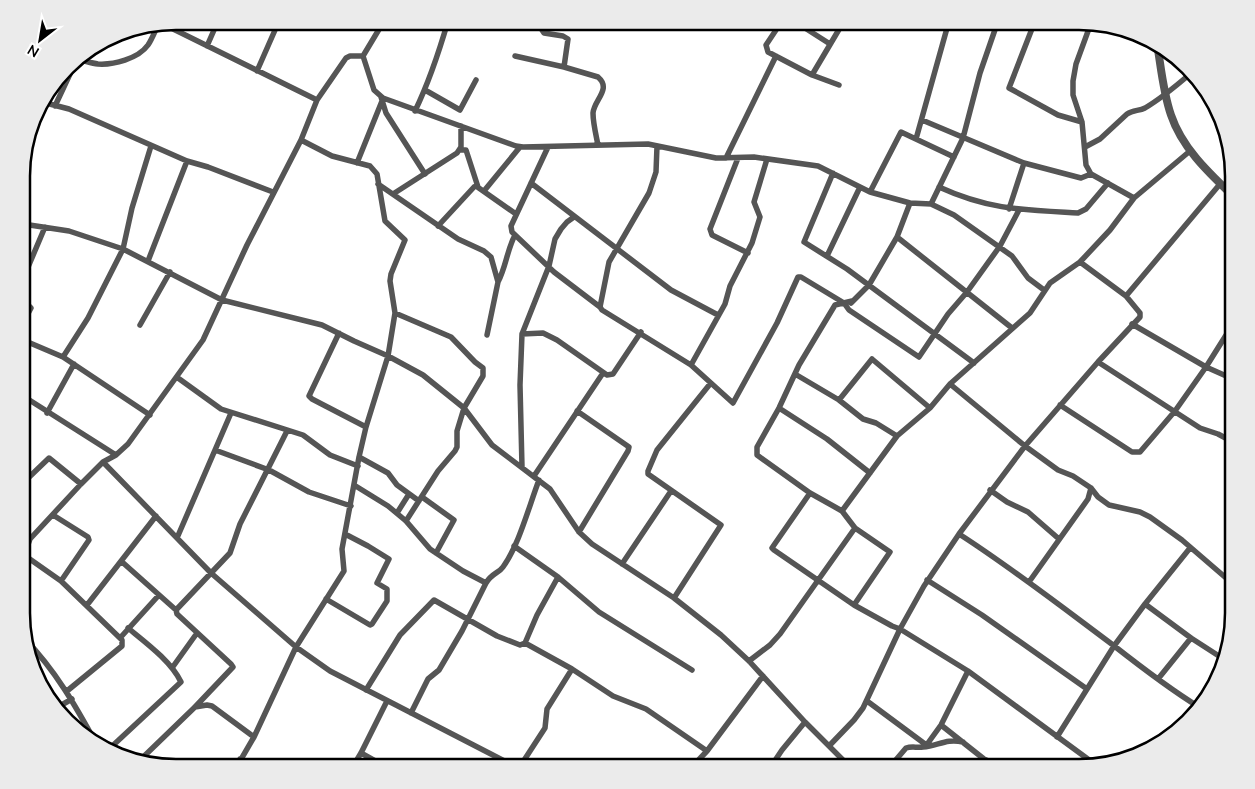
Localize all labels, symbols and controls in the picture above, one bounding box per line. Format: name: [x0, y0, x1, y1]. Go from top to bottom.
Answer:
north arrow: [15, 15, 65, 65]
text: N: [24, 40, 43, 62]

